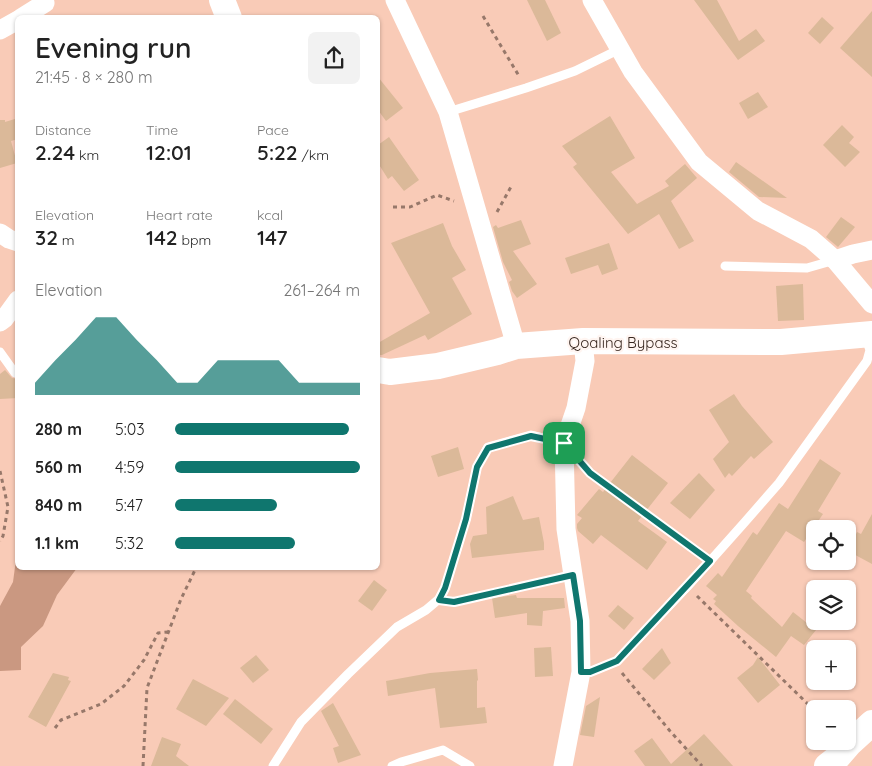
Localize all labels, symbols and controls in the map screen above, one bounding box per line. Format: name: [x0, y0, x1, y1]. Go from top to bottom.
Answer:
text: Evening run: [35, 30, 192, 65]
button: share: [308, 32, 360, 84]
text: 21:45 · 8 × 280 m: [35, 67, 153, 87]
text: Distance: [35, 121, 91, 139]
text: Time: [146, 121, 178, 139]
text: Pace: [257, 121, 289, 139]
text: 2.24: [35, 139, 75, 165]
text: 12:01: [146, 139, 192, 165]
text: 5:22: [257, 139, 298, 165]
text: km: [75, 146, 99, 164]
text: /km: [298, 146, 329, 164]
text: Elevation: [35, 206, 94, 224]
text: Heart rate: [146, 206, 213, 224]
text: kcal: [257, 206, 283, 224]
text: 32: [35, 224, 58, 250]
text: 142: [146, 224, 178, 250]
text: 147: [257, 224, 288, 250]
text: m: [58, 231, 75, 249]
text: bpm: [178, 231, 211, 249]
text: Elevation: [35, 280, 102, 300]
text: 261–264 m: [283, 280, 360, 300]
street label: Qoaling Bypass: [568, 333, 678, 352]
text: 280 m: [35, 419, 82, 439]
text: 5:03: [115, 419, 145, 439]
pin: [543, 422, 585, 464]
icon: arrive: [550, 429, 578, 457]
text: 560 m: [35, 457, 82, 477]
text: 4:59: [115, 457, 144, 477]
text: 840 m: [35, 495, 82, 515]
text: 5:47: [115, 495, 143, 515]
map controls: [806, 520, 856, 750]
button: locate: [806, 520, 856, 570]
text: 1.1 km: [35, 533, 79, 553]
text: 5:32: [115, 533, 144, 553]
button: layers: [806, 580, 856, 630]
button: +: [806, 640, 856, 690]
button: −: [806, 700, 856, 750]

